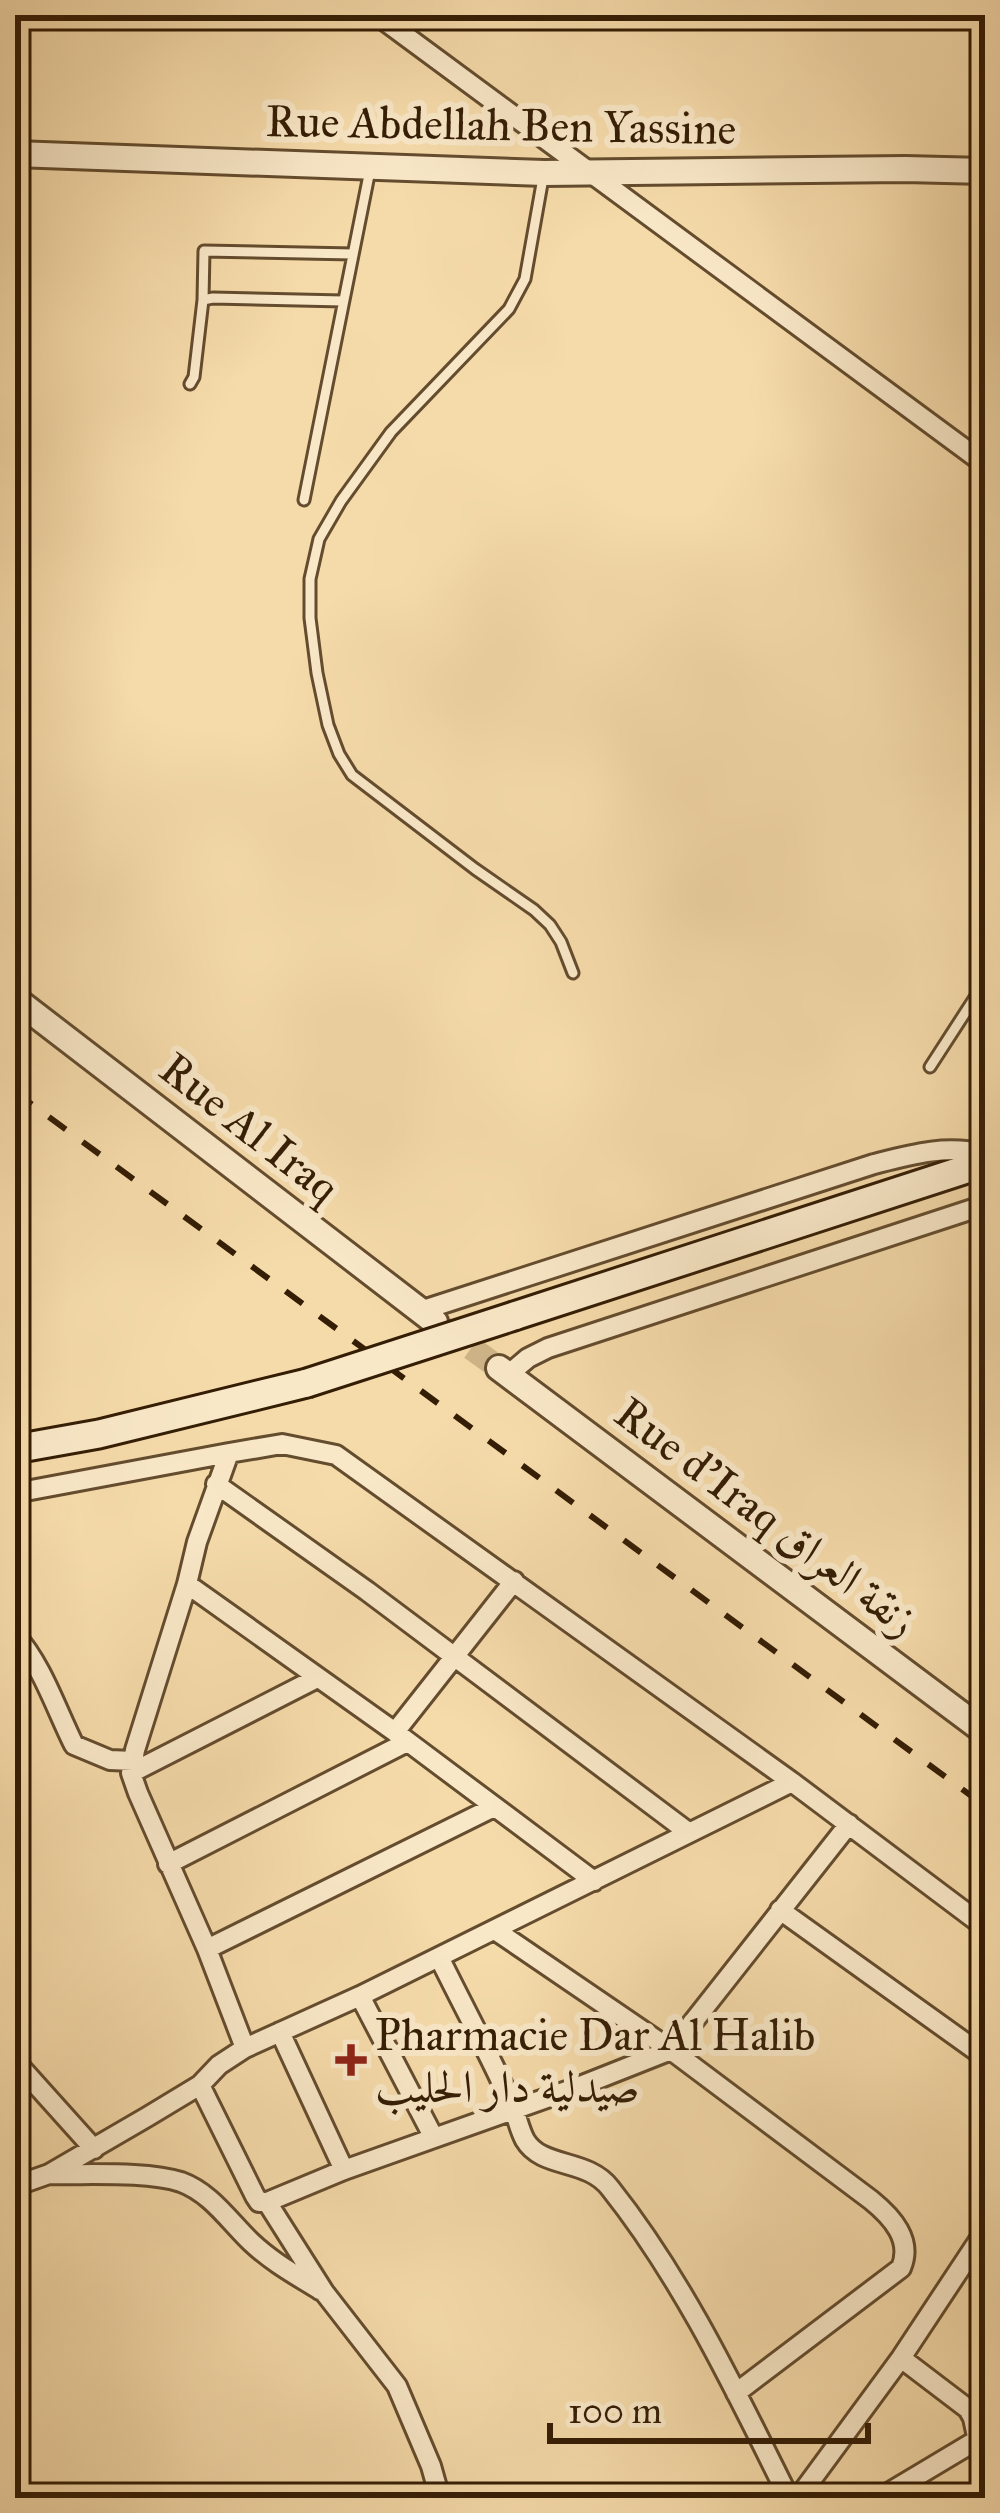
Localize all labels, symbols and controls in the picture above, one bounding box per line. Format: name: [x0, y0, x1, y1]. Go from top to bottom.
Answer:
street label: Rue Abdellah Ben Yassine: [265, 93, 737, 156]
street label: Rue Al Iraq: [149, 1040, 351, 1215]
street label: Rue d'Iraq زنقة العراق: [604, 1385, 929, 1649]
place label: Pharmacie Dar Al Halib صيدلية دار الحليب: [375, 2007, 815, 2115]
marker: Pharmacie Dar Al Halib صيدلية دار الحليب: [338, 2047, 364, 2073]
scale bar: [550, 2369, 868, 2443]
text: 100 m: [568, 2389, 662, 2433]

